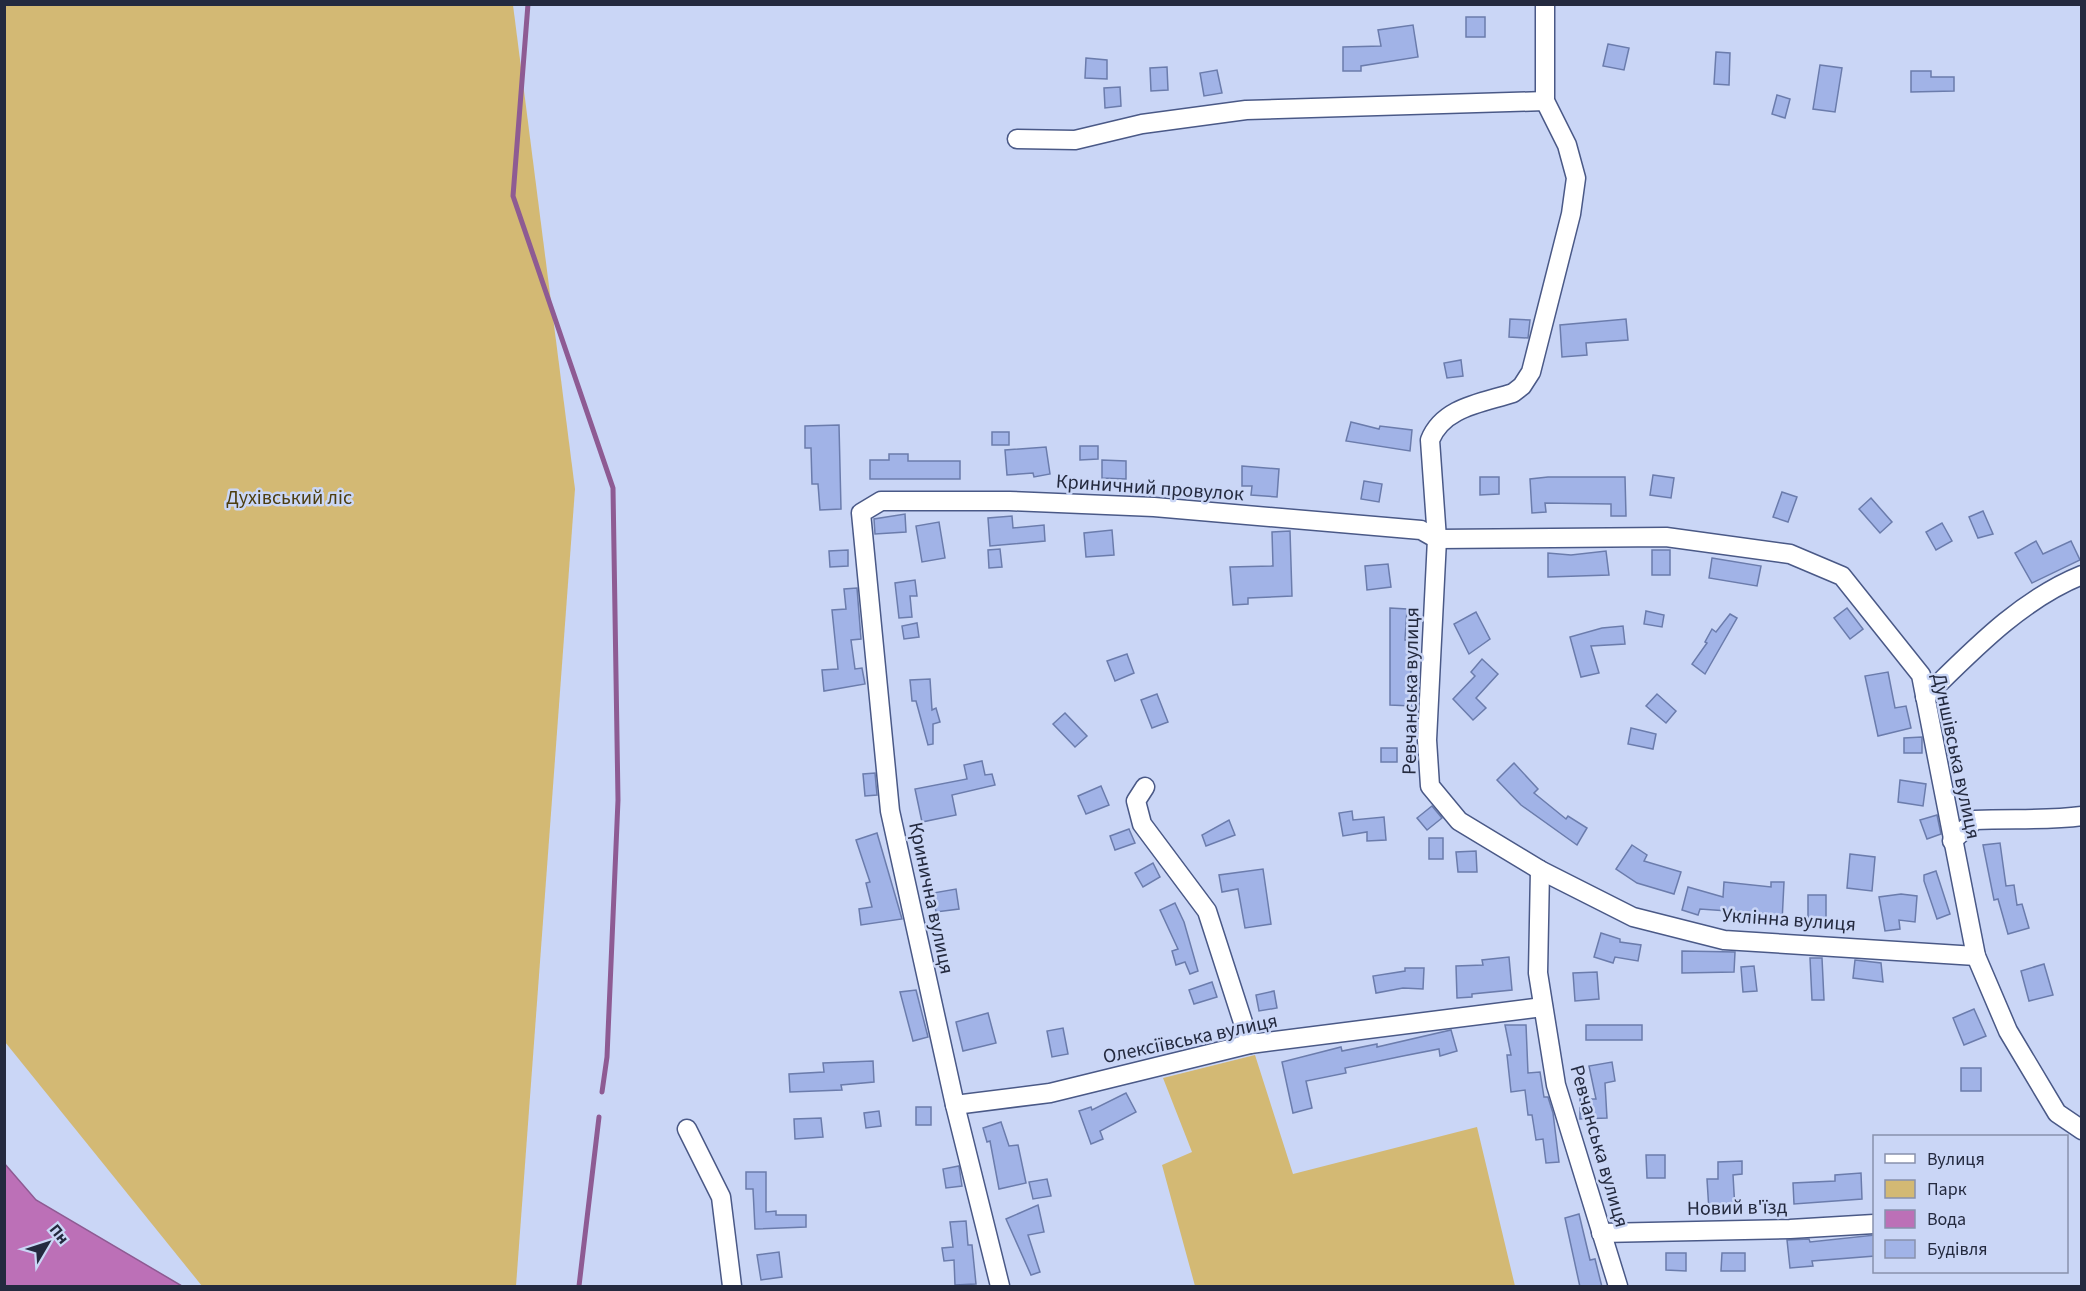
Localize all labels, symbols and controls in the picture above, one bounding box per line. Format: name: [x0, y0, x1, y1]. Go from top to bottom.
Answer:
street label: Криничний провулок: [1055, 467, 1245, 509]
park label: Духівський ліс: [226, 484, 352, 512]
street label: Ревчанська вулиця: [1396, 607, 1426, 775]
street label: Дуншівська вулиця: [1925, 671, 1987, 842]
street label: Кринична вулиця: [901, 820, 961, 977]
street label: Уклінна вулиця: [1721, 901, 1857, 939]
street label: Олексіївська вулиця: [1100, 1007, 1280, 1071]
street label: Ревчанська вулиця: [1562, 1062, 1636, 1231]
legend: [1873, 1135, 2068, 1273]
text: Вулиця: [1927, 1147, 1985, 1172]
text: Парк: [1927, 1177, 1967, 1202]
street label: Новий в'їзд: [1687, 1193, 1788, 1223]
text: Вода: [1927, 1207, 1966, 1232]
north arrow: [18, 1213, 78, 1273]
text: Пн: [44, 1220, 74, 1249]
text: Будівля: [1927, 1237, 1987, 1262]

